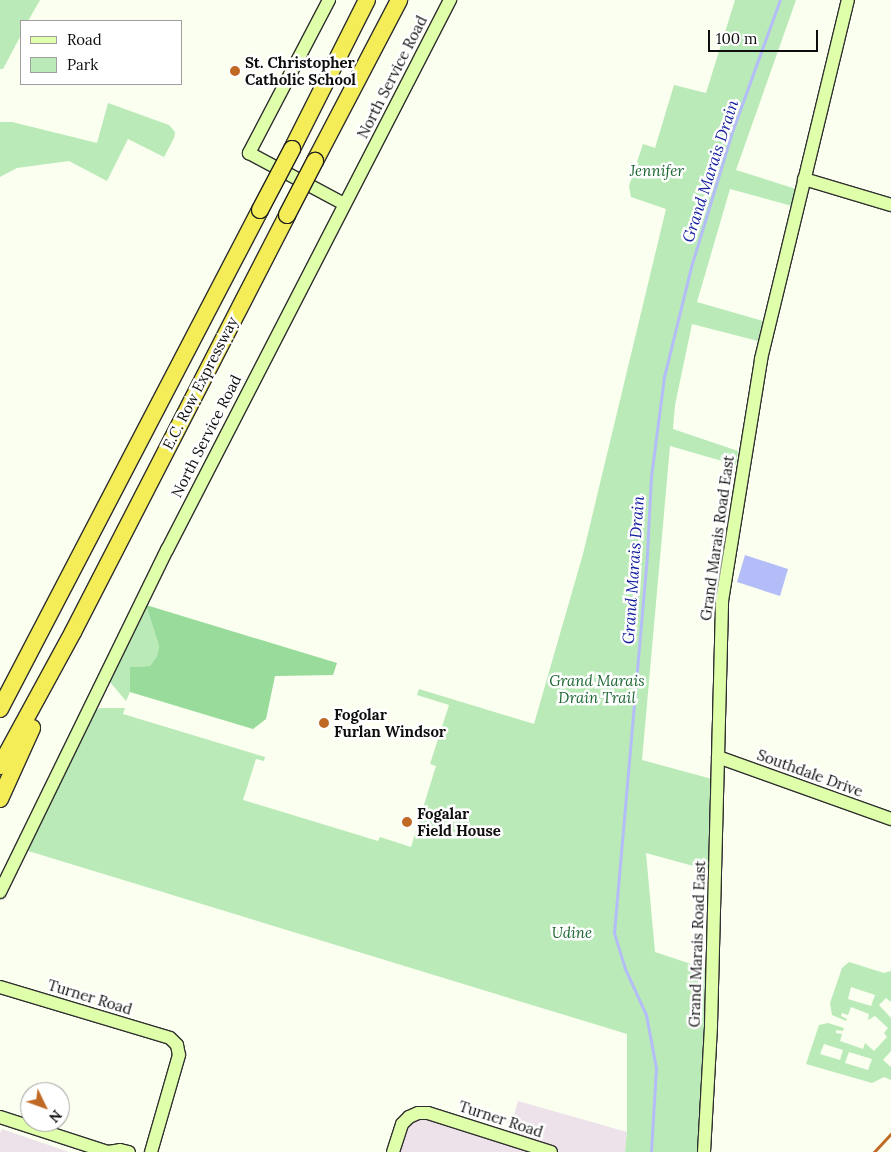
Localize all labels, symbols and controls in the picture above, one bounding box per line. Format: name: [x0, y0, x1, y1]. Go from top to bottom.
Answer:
street label: North Service Road: [353, 13, 431, 141]
legend: [20, 20, 182, 85]
scale bar: [711, 20, 821, 52]
text: 100 m: [716, 29, 757, 48]
text: Road: [67, 30, 102, 49]
place label: St. Christopher Catholic School: [245, 53, 356, 88]
text: Park: [67, 55, 98, 74]
marker: St. Christopher Catholic School: [229, 65, 241, 77]
water label: Grand Marais Drain: [678, 97, 742, 245]
park label: Jennifer: [630, 162, 684, 180]
street label: E.C. Row Expressway: [159, 314, 241, 452]
street label: North Service Road: [167, 372, 245, 500]
street label: Grand Marais Road East: [696, 454, 738, 622]
water label: Grand Marais Drain: [618, 495, 648, 645]
park label: Grand Marais Drain Trail: [549, 671, 645, 706]
place label: Fogolar Furlan Windsor: [334, 705, 446, 740]
marker: Fogolar Furlan Windsor: [318, 717, 330, 729]
street label: Southdale Drive: [755, 745, 865, 801]
place label: Fogalar Field House: [417, 804, 501, 839]
marker: Fogalar Field House: [401, 816, 413, 828]
street label: Grand Marais Road East: [685, 860, 709, 1028]
park label: Udine: [552, 924, 592, 942]
street label: Turner Road: [46, 976, 134, 1018]
north arrow: [20, 1082, 70, 1132]
street label: Turner Road: [457, 1097, 545, 1141]
text: N: [45, 1106, 66, 1126]

